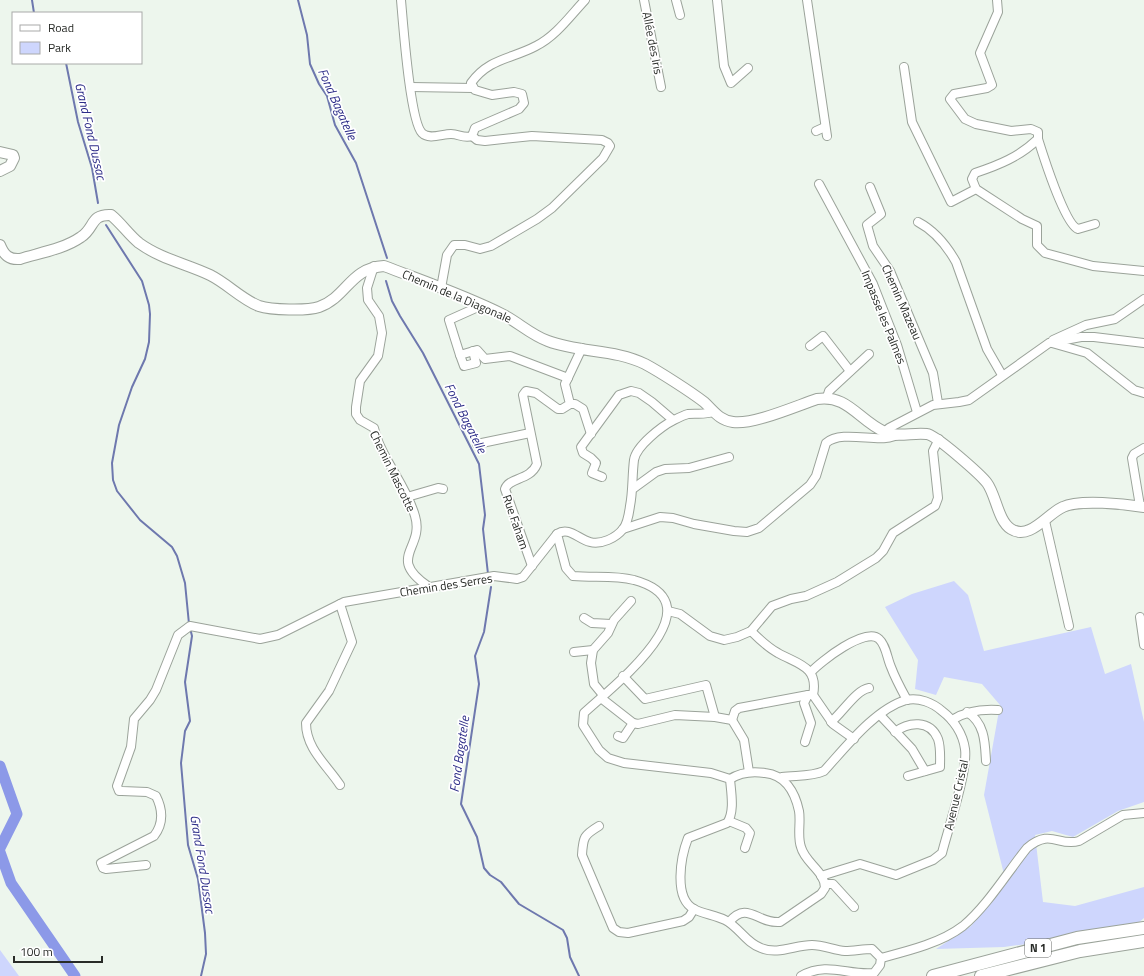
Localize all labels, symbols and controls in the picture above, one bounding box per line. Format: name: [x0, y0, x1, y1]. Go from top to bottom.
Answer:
street label: Allée des Iris: [638, 10, 668, 76]
legend: [12, 12, 142, 64]
text: Road: [48, 18, 74, 37]
text: Park: [48, 38, 71, 57]
water label: Fond Bagatelle: [313, 65, 363, 144]
water label: Grand Fond Dussac: [70, 80, 112, 183]
street label: Chemin Mazeau: [877, 261, 927, 343]
street label: Chemin de la Diagonale: [399, 264, 515, 328]
street label: Impasse les Palmes: [857, 267, 912, 367]
water label: Fond Bagatelle: [440, 379, 493, 458]
street label: Chemin Mascotte: [365, 427, 421, 515]
street label: Rue Faham: [498, 492, 534, 552]
street label: Chemin des Serres: [398, 568, 494, 602]
water label: Fond Bagatelle: [444, 714, 474, 793]
street label: Avenue Cristal: [939, 758, 973, 832]
water label: Grand Fond Dussac: [185, 813, 221, 916]
scale bar: [14, 938, 102, 964]
road number: N 1: [1025, 939, 1051, 957]
text: 100 m: [20, 942, 53, 961]

